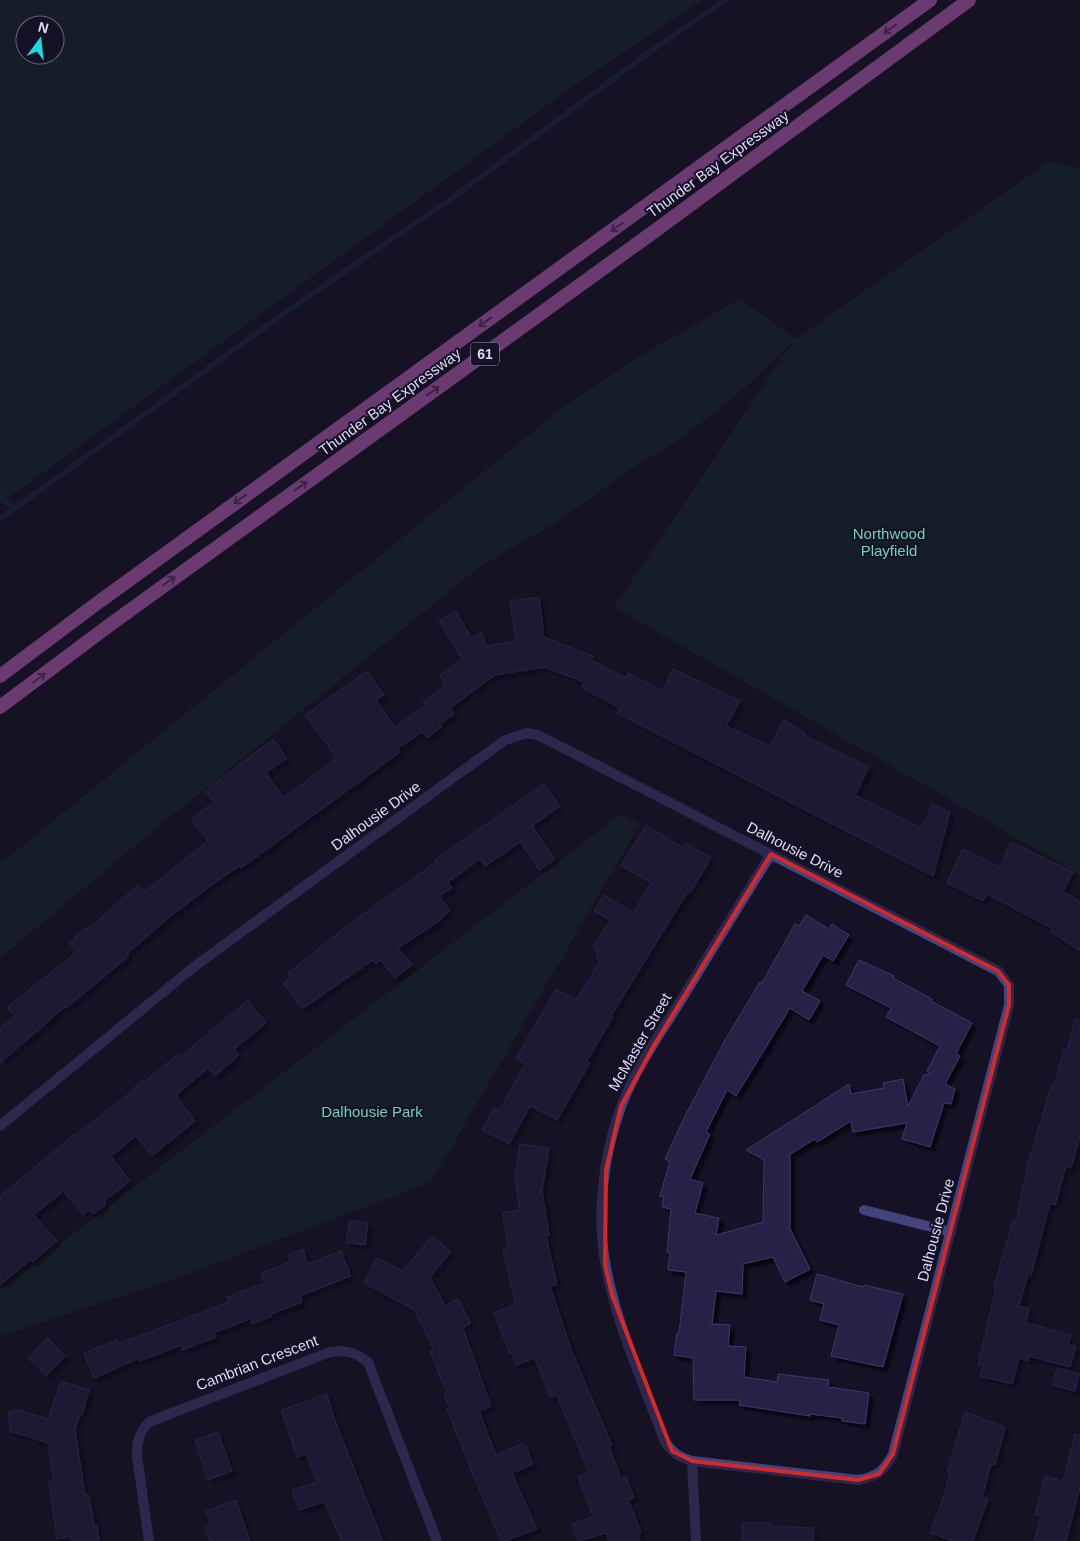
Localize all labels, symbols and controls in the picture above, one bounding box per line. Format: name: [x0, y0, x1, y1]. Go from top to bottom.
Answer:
north arrow: [15, 15, 65, 65]
text: N: [36, 18, 50, 36]
one-way arrow: [884, 23, 898, 34]
street label: Thunder Bay Expressway: [644, 106, 792, 221]
one-way arrow: [610, 222, 624, 232]
one-way arrow: [479, 317, 493, 327]
road number: 61: [471, 342, 499, 366]
street label: Thunder Bay Expressway: [316, 344, 464, 459]
one-way arrow: [426, 386, 440, 396]
one-way arrow: [294, 481, 308, 492]
one-way arrow: [233, 494, 247, 504]
park label: Northwood Playfield: [853, 525, 925, 559]
one-way arrow: [162, 576, 176, 586]
one-way arrow: [32, 673, 46, 683]
street label: Dalhousie Drive: [328, 778, 424, 854]
street label: Dalhousie Drive: [744, 818, 846, 881]
street label: McMaster Street: [605, 989, 675, 1094]
park label: Dalhousie Park: [321, 1103, 423, 1120]
street label: Dalhousie Drive: [914, 1177, 957, 1283]
street label: Cambrian Crescent: [193, 1331, 321, 1394]

